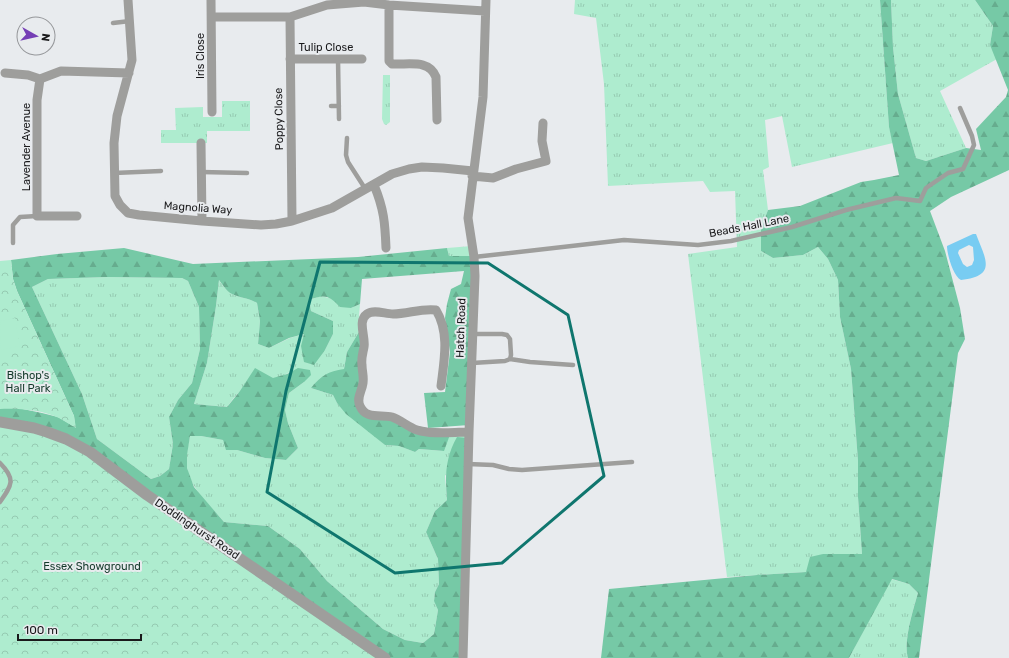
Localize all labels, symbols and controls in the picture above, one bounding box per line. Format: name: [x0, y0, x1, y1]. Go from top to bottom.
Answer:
north arrow: [16, 16, 56, 56]
text: N: [38, 32, 52, 42]
street label: Iris Close: [194, 33, 207, 79]
street label: Tulip Close: [299, 41, 353, 54]
street label: Poppy Close: [272, 88, 286, 150]
street label: Lavender Avenue: [20, 103, 33, 191]
street label: Magnolia Way: [163, 199, 233, 217]
street label: Beads Hall Lane: [708, 212, 790, 240]
street label: Hatch Road: [453, 298, 469, 358]
park label: Bishop's Hall Park: [6, 369, 51, 395]
street label: Doddinghurst Road: [152, 496, 242, 562]
park label: Essex Showground: [43, 560, 141, 573]
scale bar: [18, 616, 141, 642]
text: 100 m: [24, 623, 58, 637]

